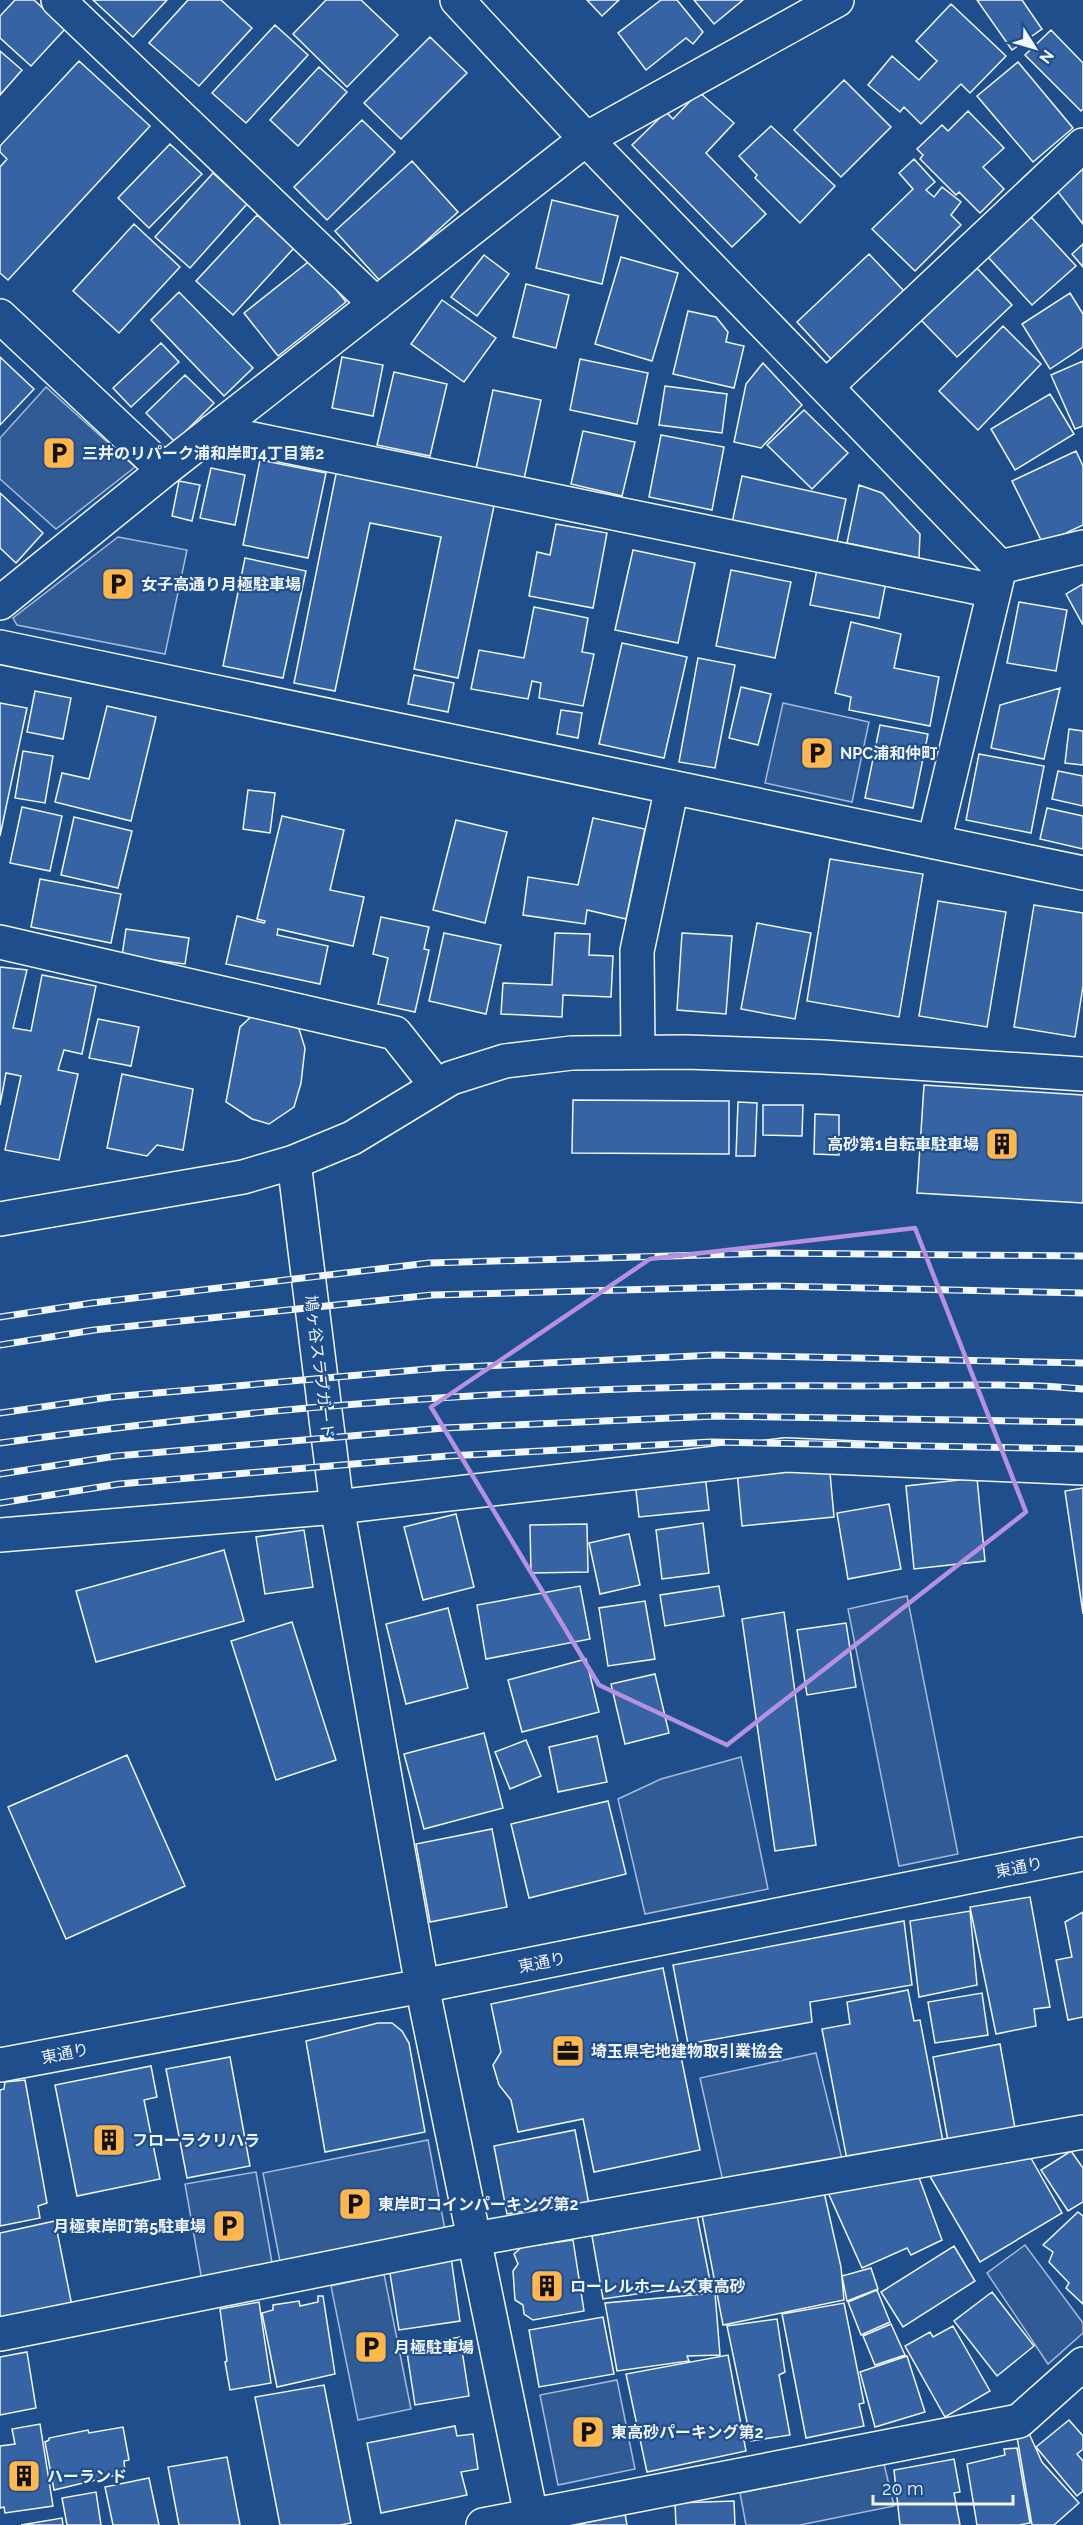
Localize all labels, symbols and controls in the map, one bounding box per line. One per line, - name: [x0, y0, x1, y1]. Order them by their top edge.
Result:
- north arrow: [1005, 18, 1065, 78]
- text: N: [1035, 46, 1058, 67]
- parking icon: 三井のリパーク浦和岸町4丁目第2: [41, 435, 77, 471]
- place label: 三井のリパーク浦和岸町4丁目第2: [82, 444, 324, 463]
- parking icon: 女子高通り月極駐車場: [100, 566, 136, 602]
- place label: 女子高通り月極駐車場: [141, 575, 301, 594]
- parking icon: NPC浦和仲町: [799, 735, 835, 771]
- place label: NPC浦和仲町: [840, 744, 937, 763]
- building icon: 高砂第1自転車駐車場: [984, 1126, 1020, 1162]
- place label: 高砂第1自転車駐車場: [827, 1135, 979, 1154]
- street label: 鳩ヶ谷スラブガード: [301, 1294, 338, 1440]
- street label: 東通り: [994, 1854, 1044, 1881]
- street label: 東通り: [517, 1949, 567, 1976]
- office icon: 埼玉県宅地建物取引業協会: [550, 2033, 586, 2069]
- street label: 東通り: [40, 2040, 90, 2067]
- place label: 埼玉県宅地建物取引業協会: [591, 2042, 783, 2061]
- building icon: フローラクリハラ: [91, 2122, 127, 2158]
- place label: フローラクリハラ: [132, 2131, 260, 2150]
- parking icon: 東岸町コインパーキング第2: [337, 2186, 373, 2222]
- place label: 東岸町コインパーキング第2: [378, 2195, 579, 2214]
- parking icon: 月極東岸町第5駐車場: [211, 2208, 247, 2244]
- place label: 月極東岸町第5駐車場: [53, 2217, 206, 2236]
- building icon: ローレルホームズ東高砂: [529, 2268, 565, 2304]
- place label: ローレルホームズ東高砂: [570, 2277, 746, 2296]
- parking icon: 月極駐車場: [353, 2329, 389, 2365]
- place label: 月極駐車場: [394, 2338, 474, 2357]
- parking icon: 東高砂パーキング第2: [570, 2414, 606, 2450]
- place label: 東高砂パーキング第2: [611, 2423, 764, 2442]
- building icon: ハーランド: [6, 2458, 42, 2494]
- place label: ハーランド: [47, 2467, 127, 2486]
- scale bar: [873, 2468, 1012, 2506]
- text: 20 m: [882, 2478, 924, 2499]

